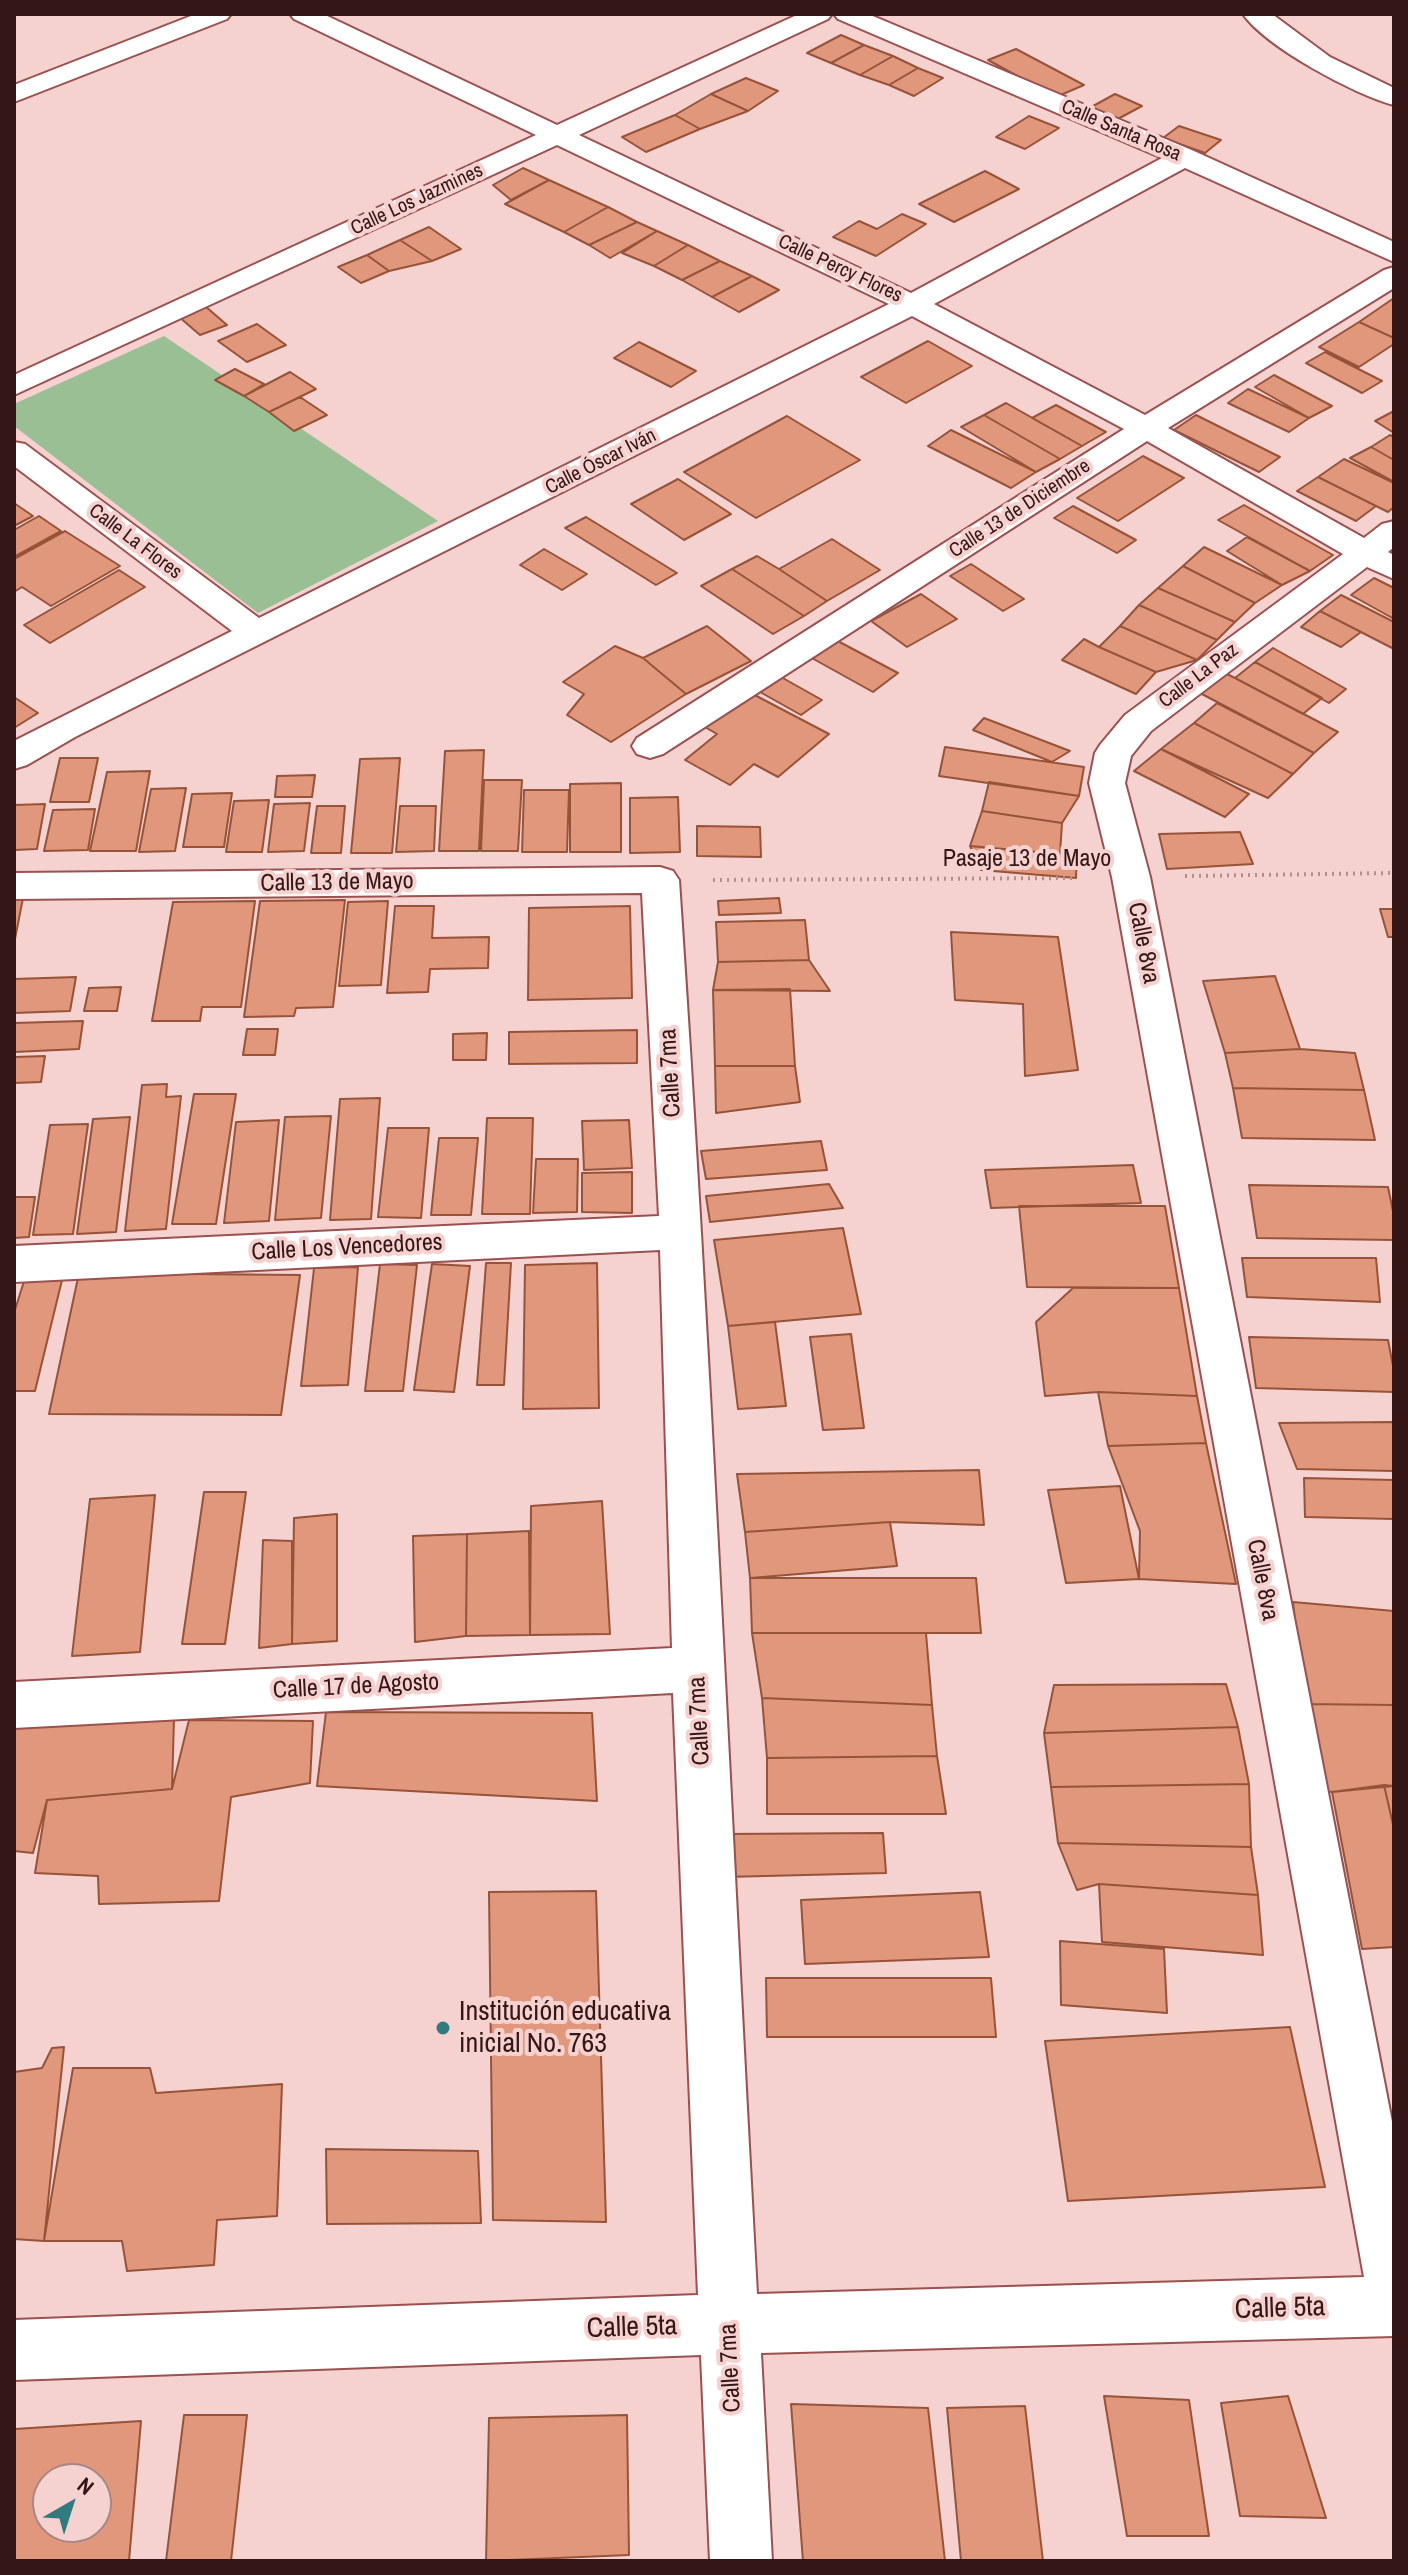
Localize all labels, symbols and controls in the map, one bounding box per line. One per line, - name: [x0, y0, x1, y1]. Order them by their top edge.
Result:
- street label: Calle Santa Rosa: [1058, 95, 1184, 167]
- street label: Calle Los Jazmines: [347, 159, 487, 241]
- street label: Calle Percy Flores: [774, 230, 906, 308]
- street label: Calle Óscar Iván: [542, 424, 660, 500]
- street label: Calle 13 de Diciembre: [945, 455, 1095, 563]
- street label: Calle La Flores: [84, 499, 186, 585]
- street label: Calle La Paz: [1155, 638, 1243, 714]
- street label: Pasaje 13 de Mayo: [943, 846, 1111, 874]
- street label: Calle 13 de Mayo: [260, 867, 414, 899]
- street label: Calle 8va: [1121, 900, 1165, 986]
- street label: Calle 7ma: [654, 1028, 688, 1118]
- street label: Calle Los Vencedores: [251, 1229, 443, 1267]
- street label: Calle 8va: [1240, 1537, 1284, 1623]
- street label: Calle 17 de Agosto: [272, 1668, 440, 1706]
- street label: Calle 7ma: [683, 1676, 717, 1766]
- place label: Institución educativa inicial No. 763: [459, 1995, 671, 2061]
- marker: Institución educativa inicial No. 763: [434, 2019, 452, 2037]
- street label: Calle 5ta: [1234, 2291, 1326, 2327]
- street label: Calle 5ta: [586, 2310, 678, 2346]
- street label: Calle 7ma: [714, 2323, 748, 2413]
- north arrow: [32, 2463, 112, 2543]
- text: N: [71, 2470, 100, 2502]

